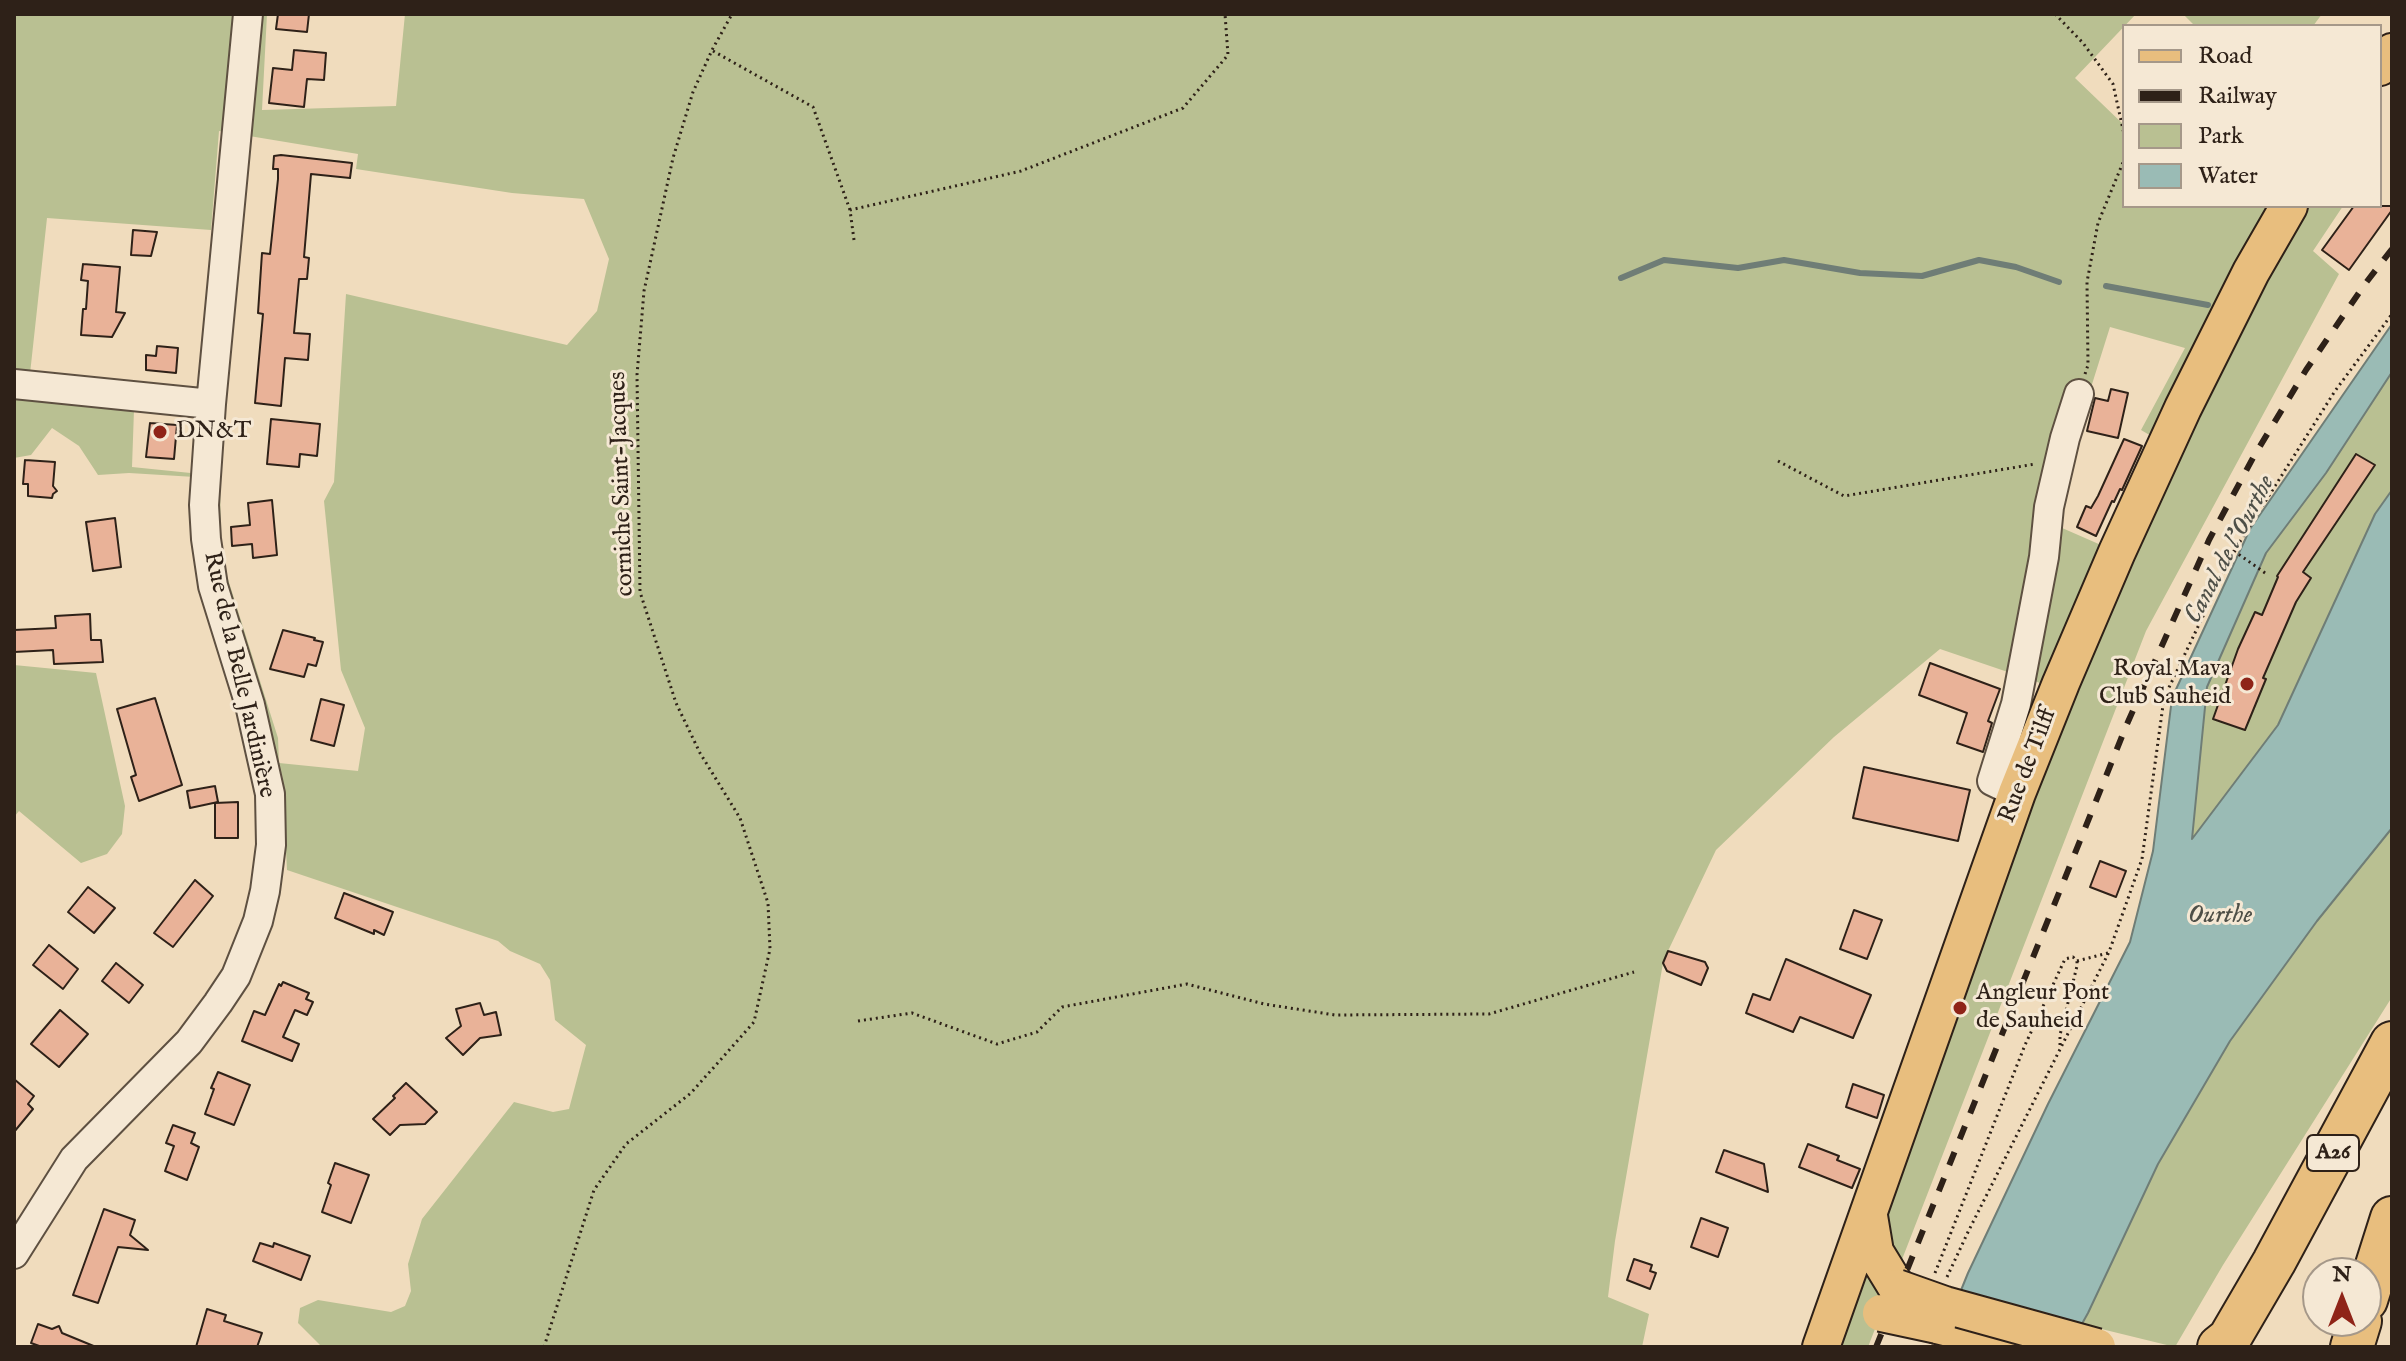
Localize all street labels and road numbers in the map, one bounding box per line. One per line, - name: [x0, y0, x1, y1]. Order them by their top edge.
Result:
- street label: corniche Saint-Jacques: [605, 371, 641, 597]
- street label: Rue de la Belle Jardinière: [196, 549, 280, 801]
- street label: Rue de Tilff: [1994, 705, 2064, 827]
- road number: A26: [2307, 1135, 2359, 1171]

